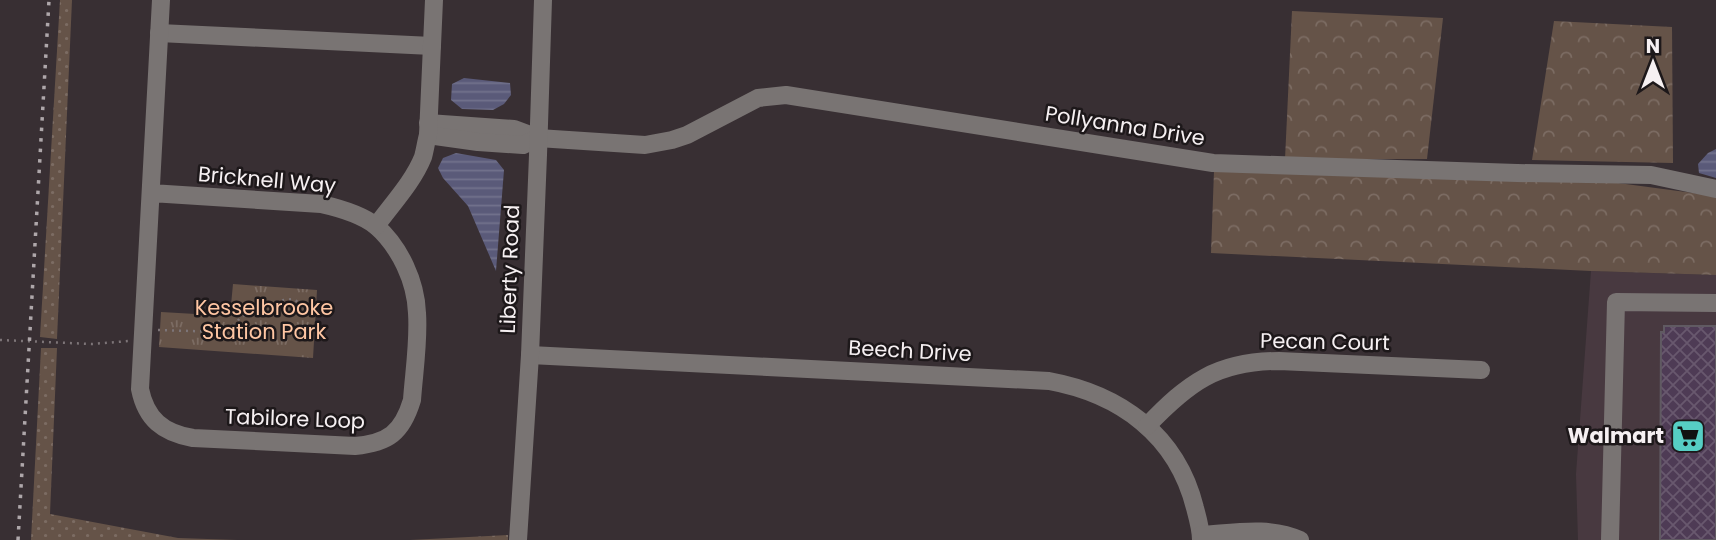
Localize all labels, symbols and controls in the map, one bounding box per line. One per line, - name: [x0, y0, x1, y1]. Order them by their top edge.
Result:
- north arrow: [1618, 28, 1688, 98]
- text: N: [1646, 33, 1660, 60]
- street label: Pollyanna Drive: [1043, 99, 1207, 152]
- street label: Bricknell Way: [197, 159, 337, 200]
- street label: Liberty Road: [493, 204, 526, 334]
- park label: Kesselbrooke Station Park: [195, 293, 333, 346]
- street label: Pecan Court: [1260, 326, 1390, 357]
- street label: Beech Drive: [848, 333, 972, 368]
- street label: Tabilore Loop: [224, 402, 366, 435]
- supermarket icon: Walmart: [1669, 417, 1707, 455]
- place label: Walmart: [1567, 421, 1664, 450]

